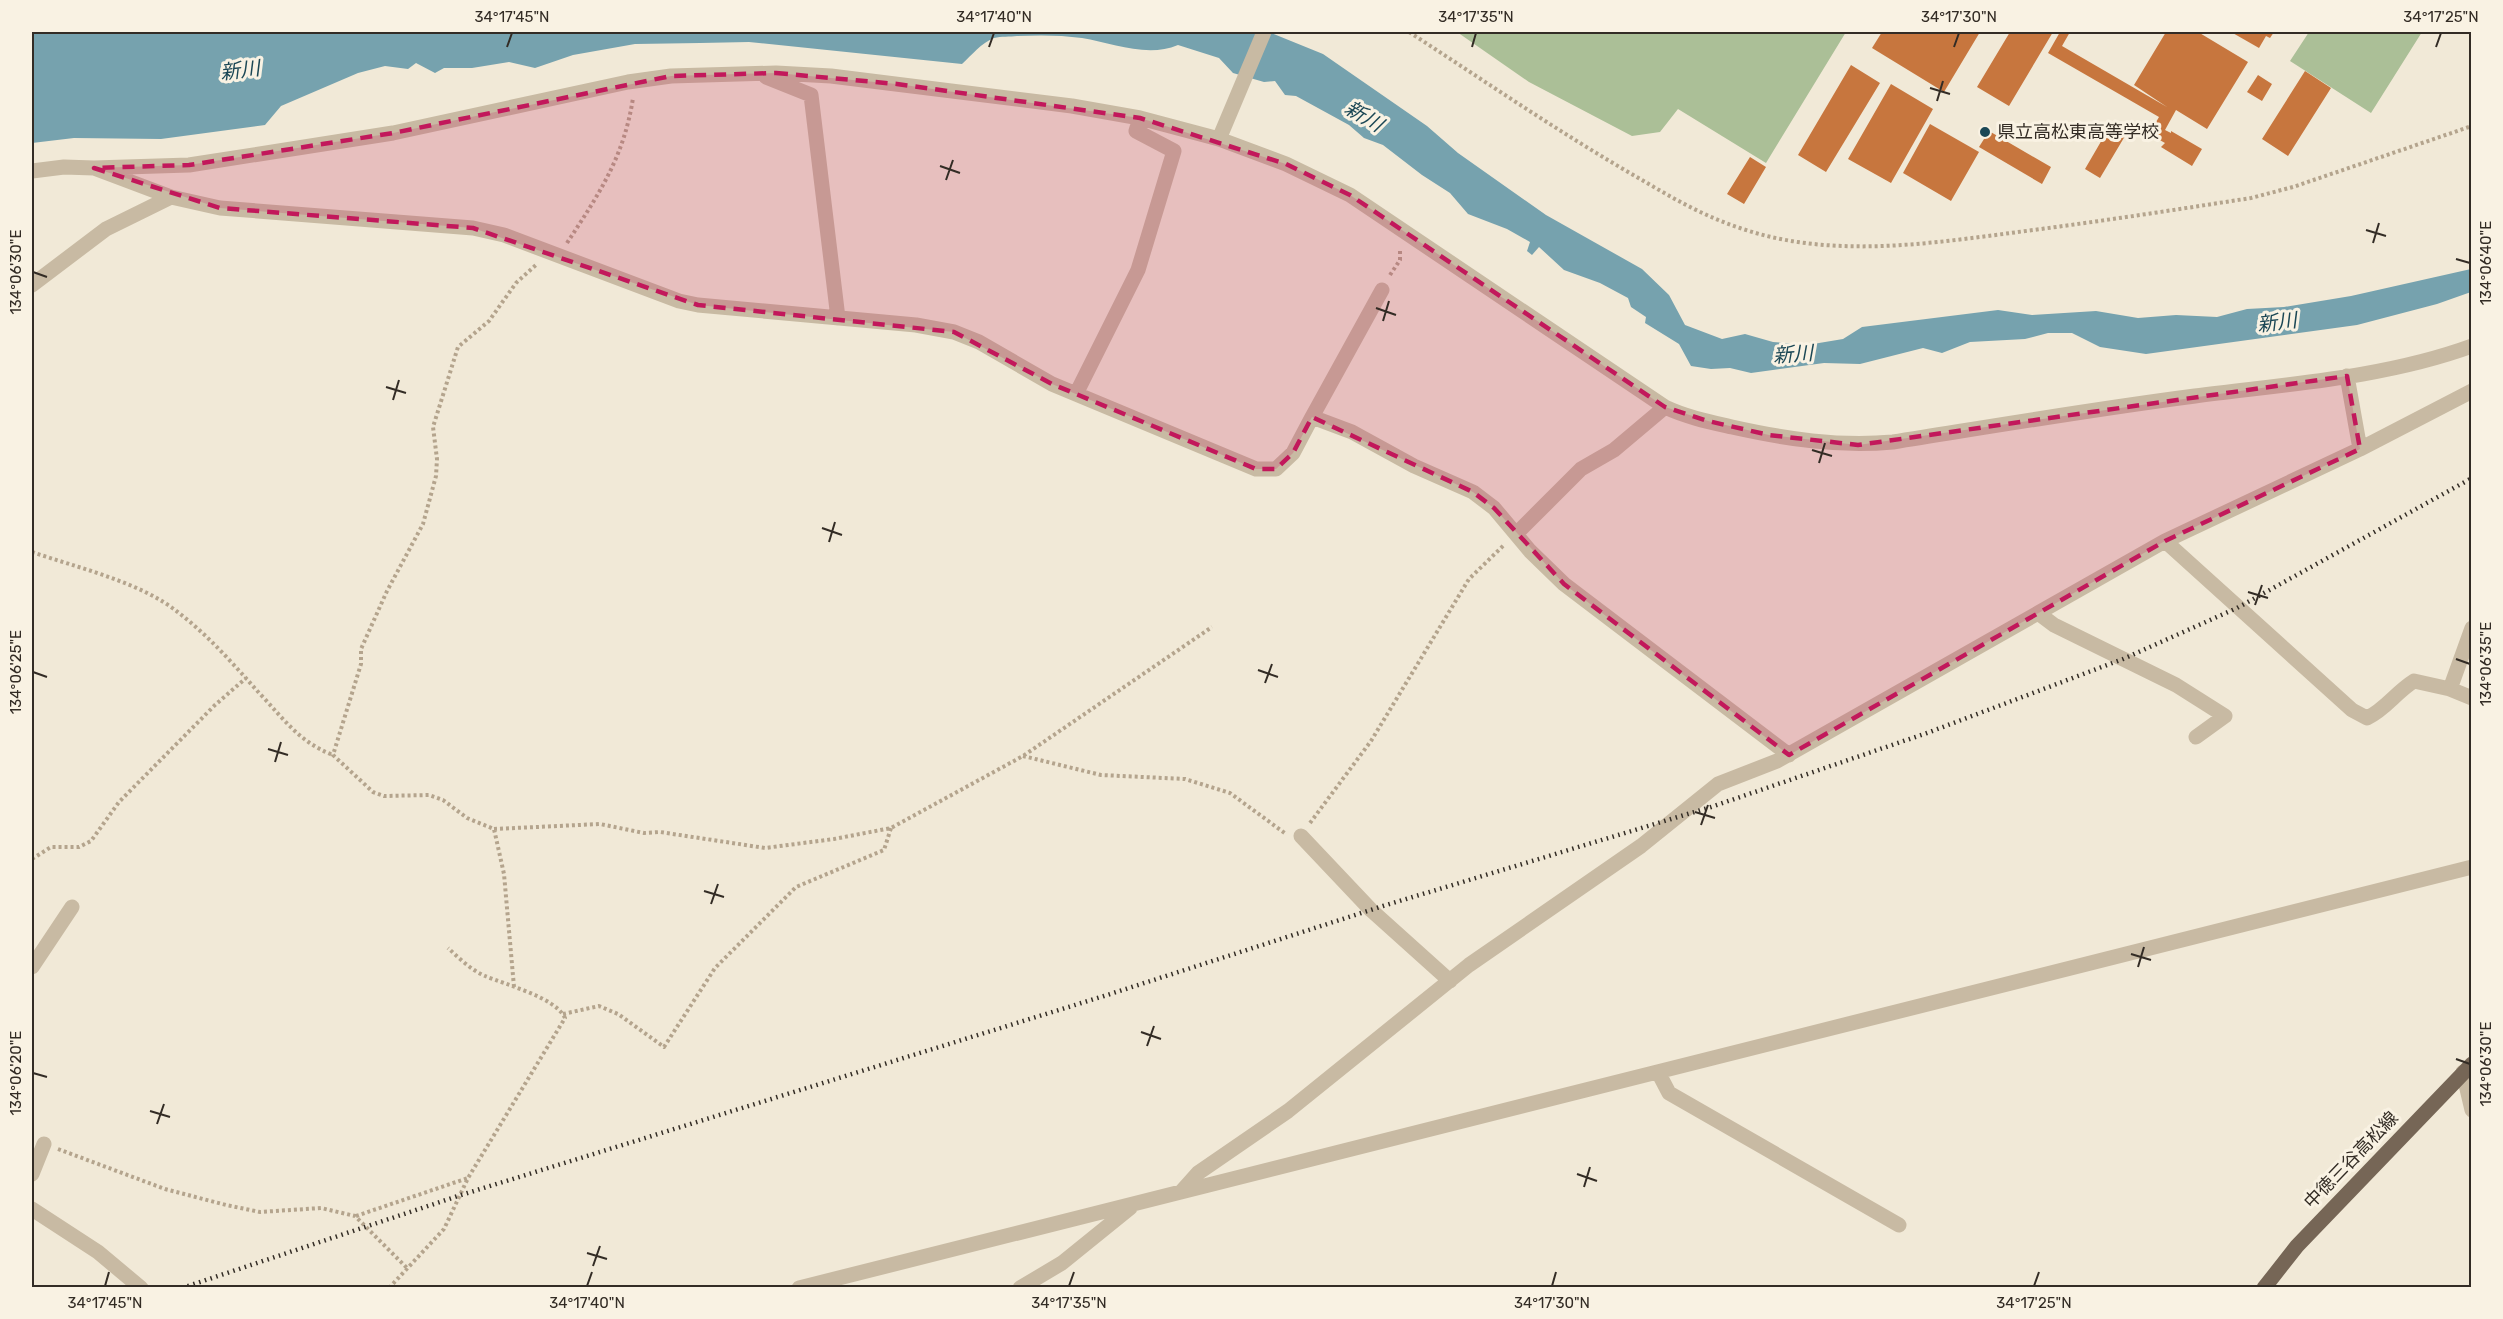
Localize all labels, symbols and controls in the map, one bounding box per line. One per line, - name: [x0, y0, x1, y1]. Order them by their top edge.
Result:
- text: 34°17'45"N: [474, 8, 550, 26]
- text: 34°17'40"N: [956, 8, 1032, 26]
- text: 34°17'35"N: [1438, 8, 1514, 26]
- text: 34°17'30"N: [1921, 8, 1997, 26]
- text: 34°17'25"N: [2403, 8, 2479, 26]
- water label: 新川: [219, 55, 263, 84]
- water label: 新川: [1341, 95, 1389, 138]
- place label: 県立高松東高等学校: [1997, 121, 2159, 143]
- marker: 県立高松東高等学校: [1978, 125, 1992, 139]
- text: 134°06'40"E: [2477, 221, 2495, 305]
- text: 134°06'30"E: [7, 229, 25, 315]
- water label: 新川: [2256, 307, 2300, 336]
- water label: 新川: [1772, 340, 1816, 367]
- text: 134°06'35"E: [2477, 622, 2495, 706]
- text: 134°06'25"E: [7, 630, 25, 714]
- text: 134°06'30"E: [2477, 1021, 2495, 1107]
- text: 134°06'20"E: [7, 1031, 25, 1115]
- street label: 中徳三谷高松線: [2299, 1107, 2403, 1213]
- text: 34°17'45"N: [67, 1294, 143, 1312]
- text: 34°17'40"N: [549, 1294, 625, 1312]
- text: 34°17'35"N: [1031, 1294, 1107, 1312]
- text: 34°17'30"N: [1514, 1294, 1590, 1312]
- text: 34°17'25"N: [1996, 1294, 2072, 1312]

